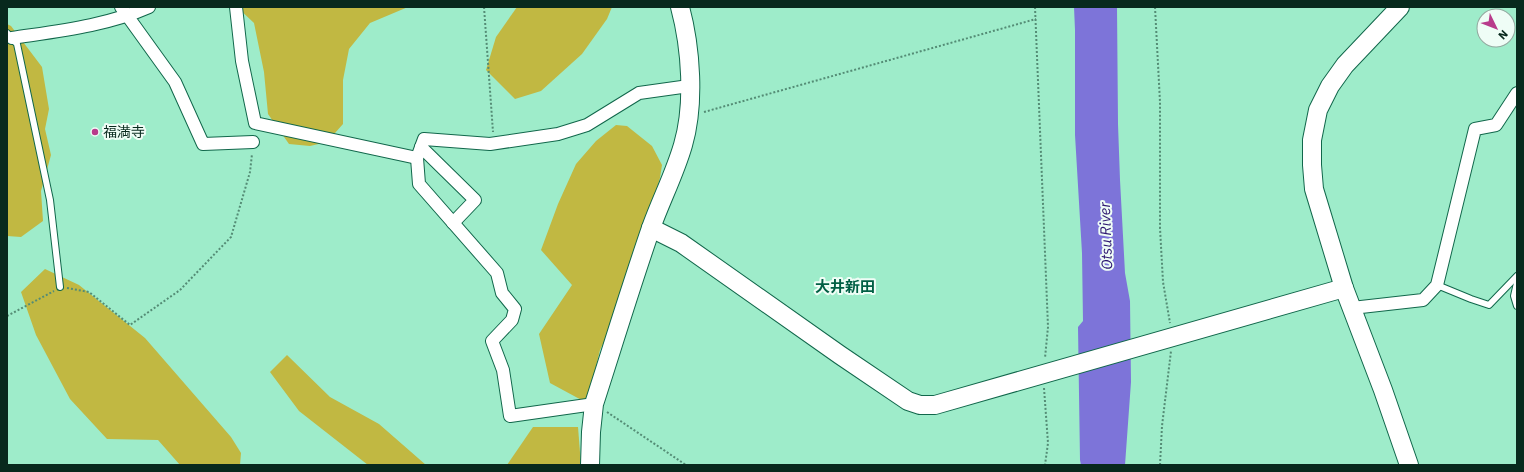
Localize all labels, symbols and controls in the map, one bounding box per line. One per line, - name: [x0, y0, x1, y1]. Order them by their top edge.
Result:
- north arrow: [1476, 8, 1516, 48]
- text: N: [1495, 27, 1511, 43]
- place label: 福満寺: [103, 123, 145, 141]
- marker: 福満寺: [90, 127, 100, 137]
- water label: Otsu River: [1095, 201, 1116, 270]
- district label: 大井新田: [815, 277, 875, 296]

